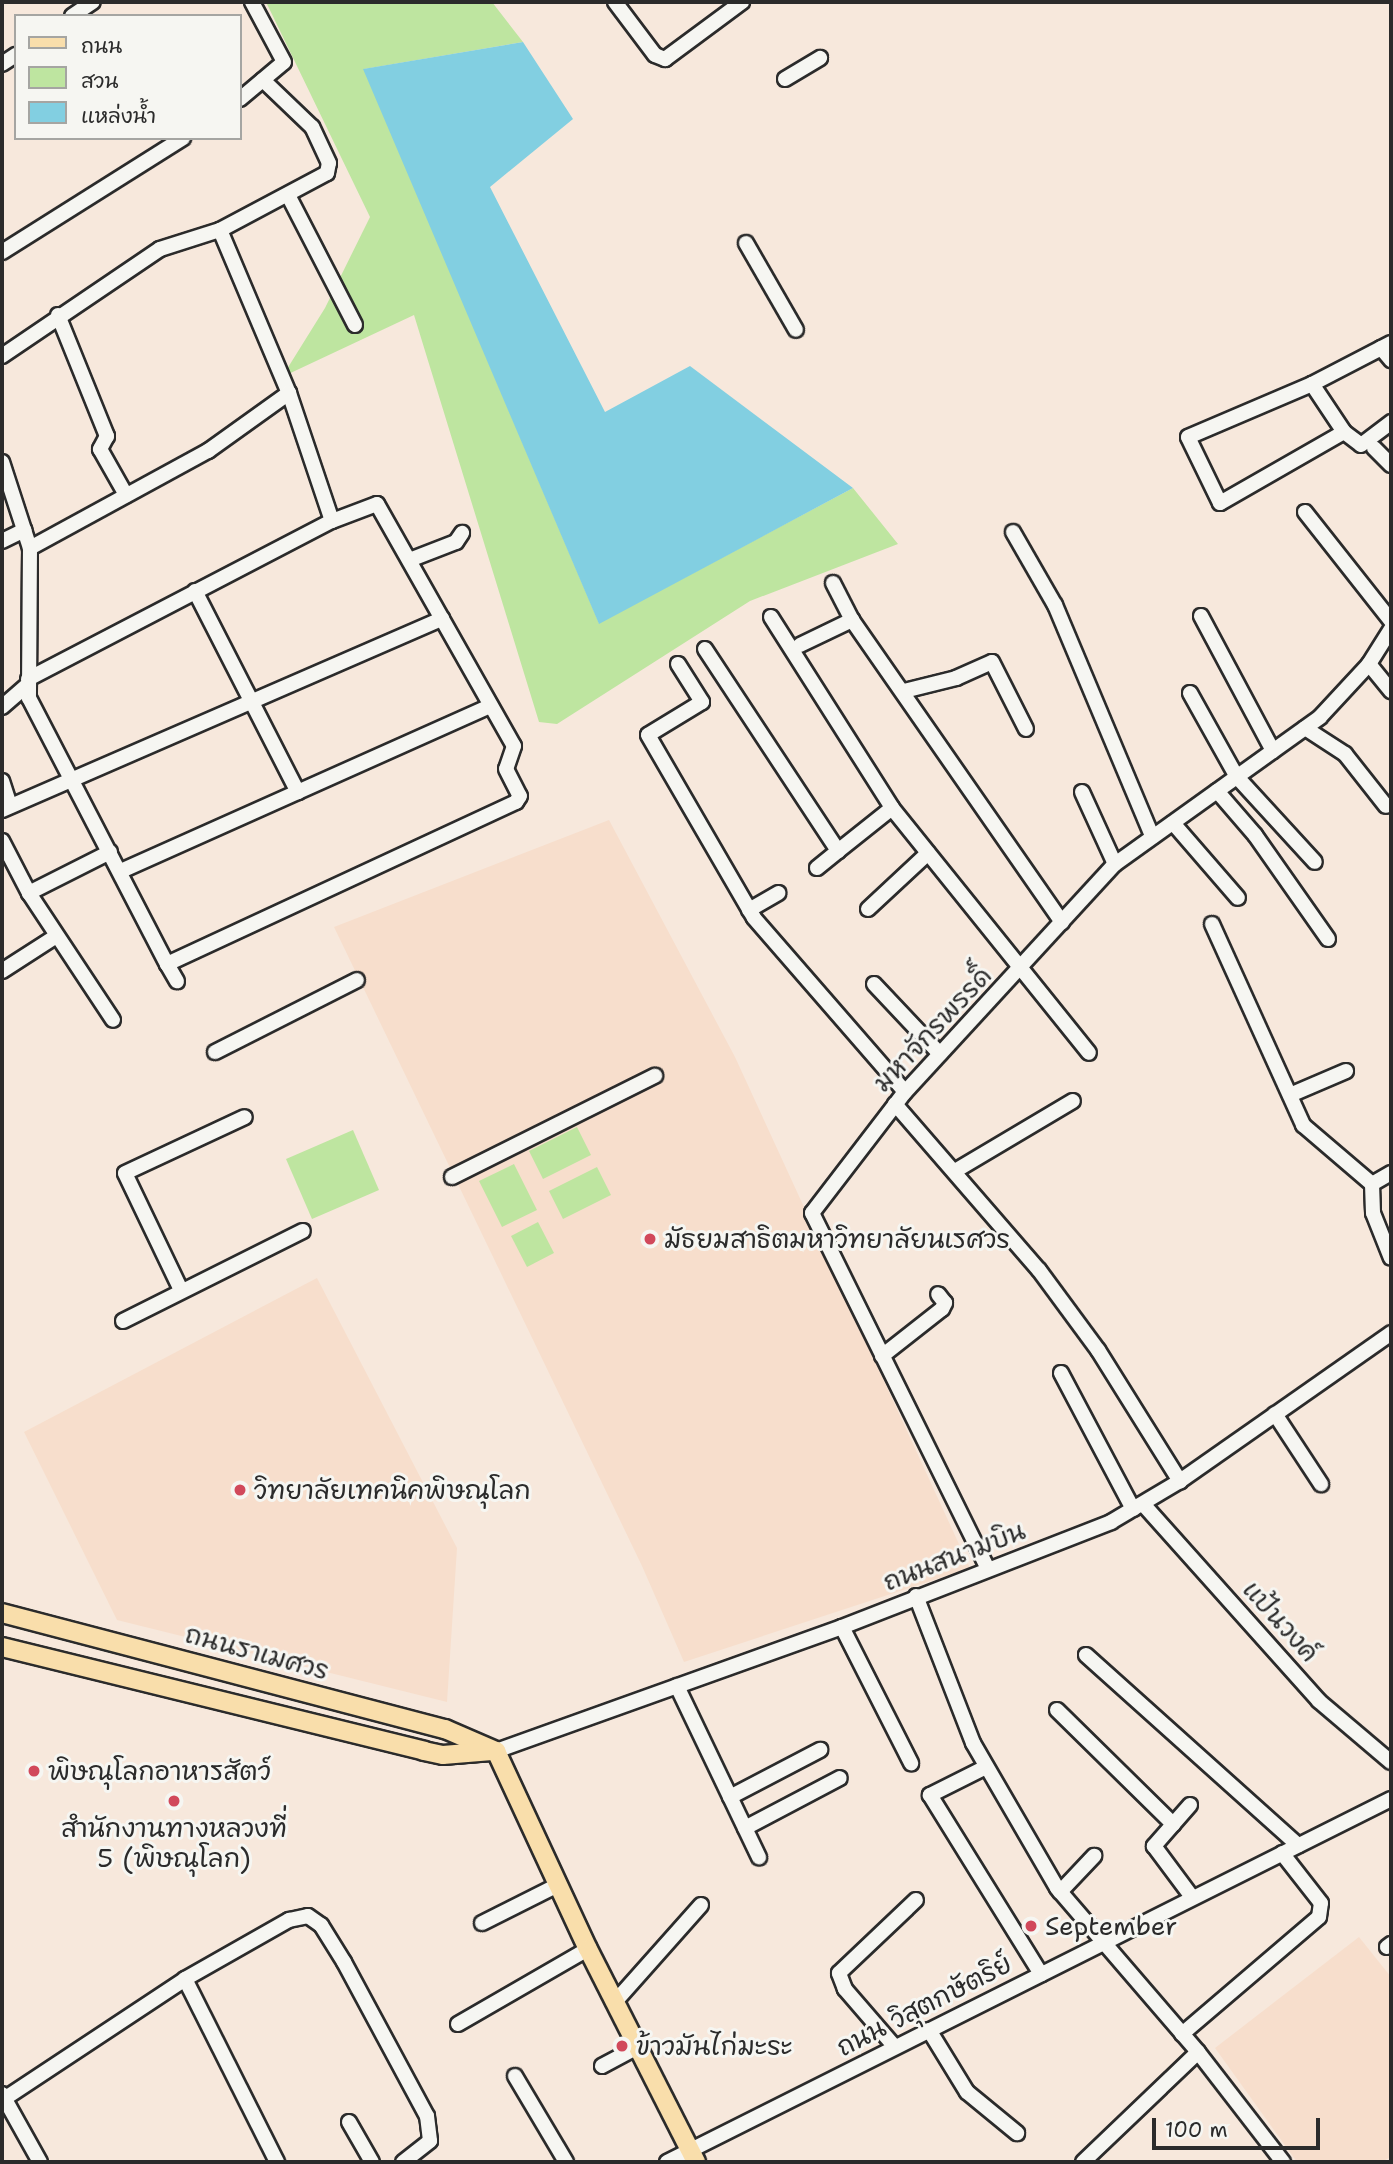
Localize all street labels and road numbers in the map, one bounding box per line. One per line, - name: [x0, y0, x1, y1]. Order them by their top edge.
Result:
- street label: มหาจักรพรรดิ์: [866, 960, 998, 1098]
- street label: ถนนสนามบิน: [879, 1515, 1029, 1597]
- street label: แป้นวงค์: [1236, 1574, 1326, 1668]
- street label: ถนนราเมศวร: [182, 1618, 332, 1686]
- street label: ถนน วิสุตกษัตริย์: [831, 1947, 1017, 2063]

